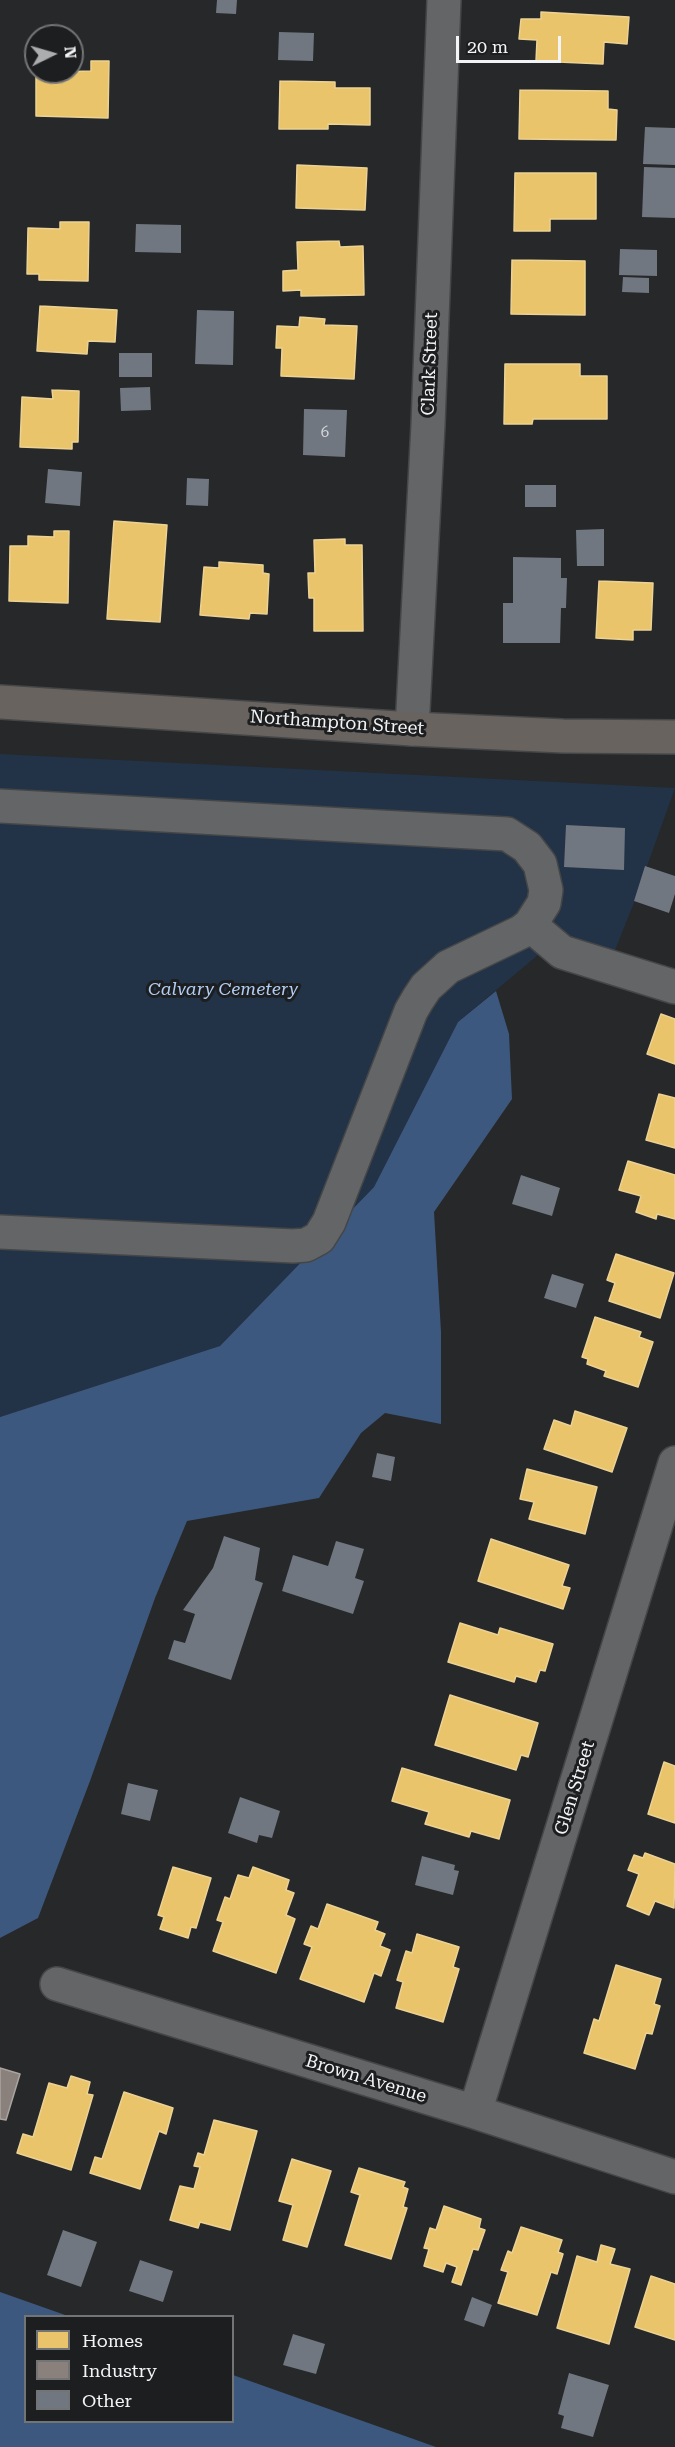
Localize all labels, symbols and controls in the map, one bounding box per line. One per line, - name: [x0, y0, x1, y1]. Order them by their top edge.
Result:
- north arrow: [24, 24, 84, 84]
- scale bar: [459, 24, 564, 62]
- text: 20 m: [467, 36, 508, 57]
- text: N: [60, 46, 80, 60]
- street label: Clark Street: [417, 312, 443, 416]
- house number: 6: [321, 424, 329, 442]
- street label: Northampton Street: [249, 706, 425, 740]
- park label: Calvary Cemetery: [148, 979, 298, 1001]
- street label: Glen Street: [550, 1738, 600, 1838]
- street label: Brown Avenue: [303, 2050, 429, 2108]
- legend: [24, 2315, 234, 2423]
- text: Homes: [82, 2330, 143, 2351]
- text: Industry: [82, 2360, 157, 2381]
- text: Other: [82, 2390, 132, 2411]

